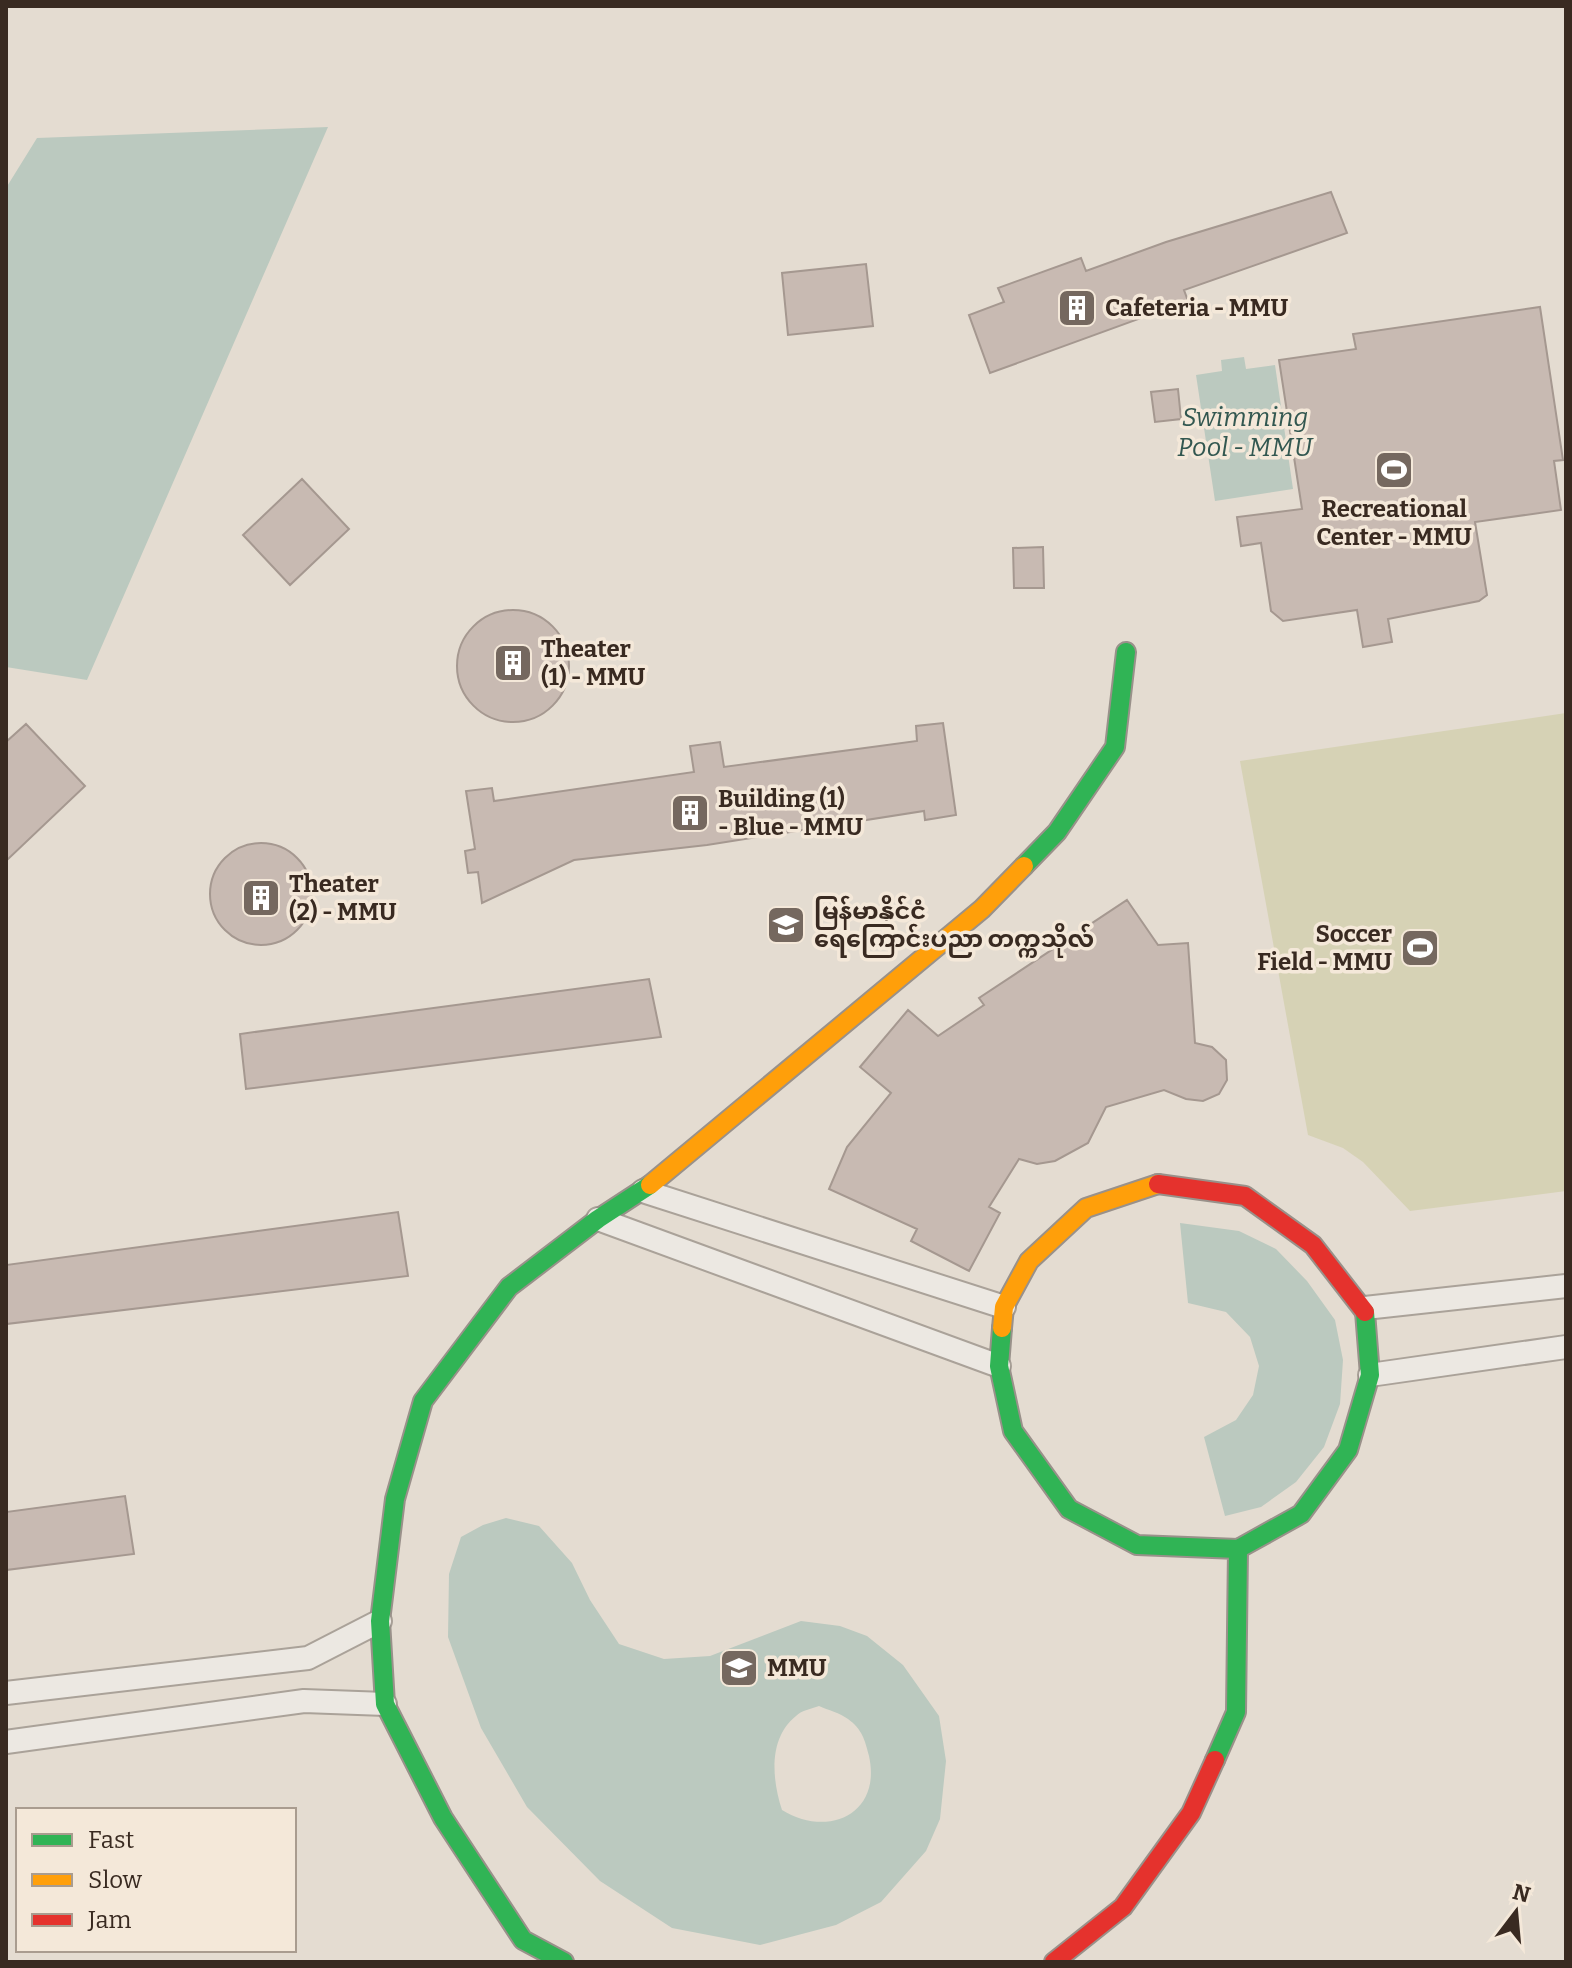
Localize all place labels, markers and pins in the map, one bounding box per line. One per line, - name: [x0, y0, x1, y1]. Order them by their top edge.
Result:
- building icon: Cafeteria - MMU: [1056, 287, 1098, 329]
- place label: Cafeteria - MMU: [1105, 294, 1289, 322]
- sports icon: Recreational Center - MMU: [1373, 449, 1415, 491]
- place label: Recreational Center - MMU: [1316, 495, 1472, 551]
- place label: Theater (1) - MMU: [541, 635, 646, 691]
- building icon: Theater (1) - MMU: [492, 642, 534, 684]
- place label: Building (1) - Blue - MMU: [718, 785, 863, 841]
- building icon: Building (1) - Blue - MMU: [669, 792, 711, 834]
- place label: Theater (2) - MMU: [289, 870, 397, 926]
- building icon: Theater (2) - MMU: [240, 877, 282, 919]
- place label: မြန်မာနိုင်ငံ ရေကြောင်းပညာ တက္ကသိုလ်: [814, 895, 1094, 958]
- school or university icon: မြန်မာနိုင်ငံ ရေကြောင်းပညာ တက္ကသိုလ်: [765, 904, 807, 946]
- place label: Soccer Field - MMU: [1257, 920, 1392, 976]
- sports icon: Soccer Field - MMU: [1399, 927, 1441, 969]
- school or university icon: MMU: [718, 1647, 760, 1689]
- place label: MMU: [767, 1654, 827, 1682]

